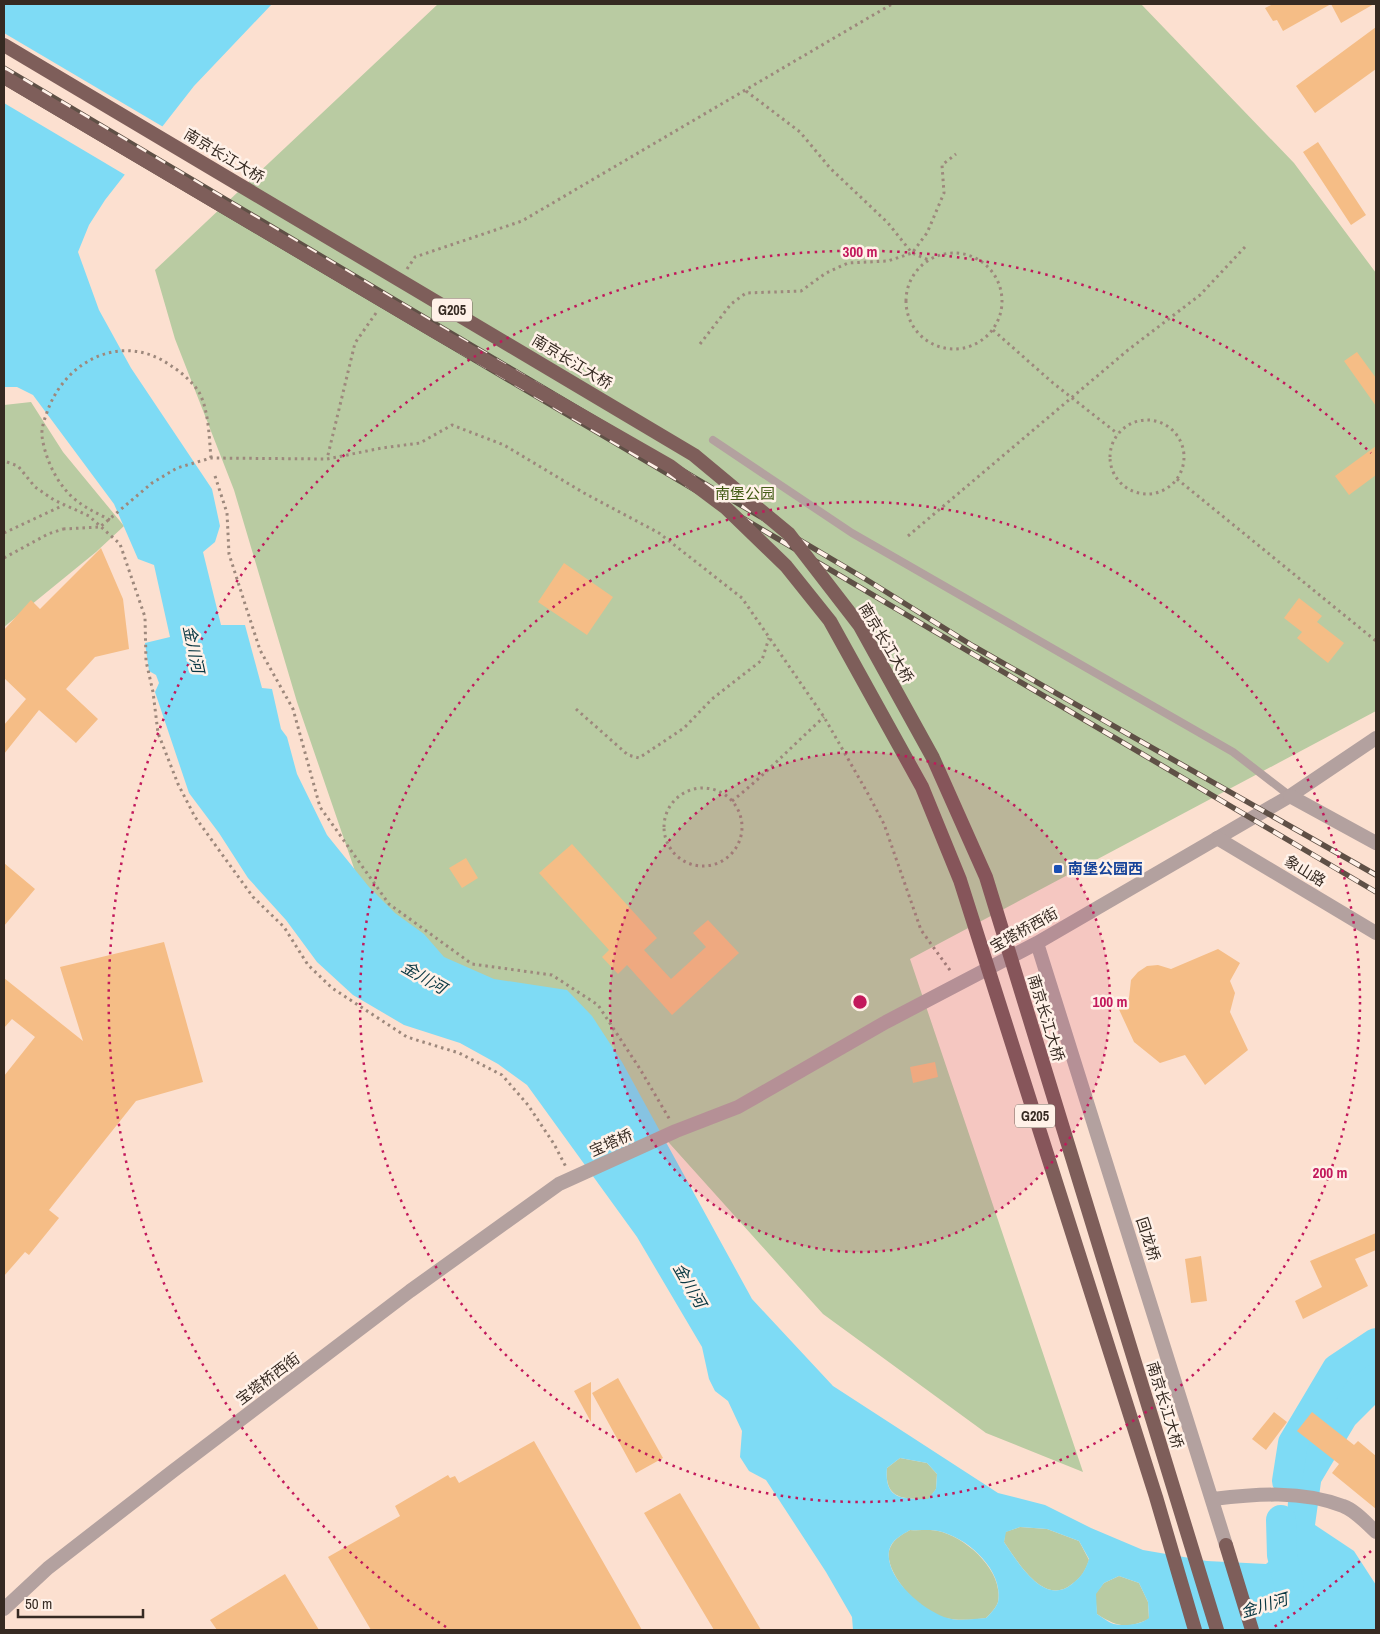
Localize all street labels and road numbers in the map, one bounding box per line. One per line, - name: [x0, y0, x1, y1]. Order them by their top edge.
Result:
- street label: 南京长江大桥: [180, 123, 268, 188]
- road number: G205: [432, 298, 472, 322]
- street label: 南京长江大桥: [528, 329, 616, 394]
- street label: 南京长江大桥: [854, 599, 919, 687]
- street label: 象山路: [1281, 850, 1330, 891]
- street label: 宝塔桥西街: [986, 902, 1062, 957]
- street label: 南京长江大桥: [1023, 972, 1070, 1064]
- road number: G205: [1015, 1104, 1055, 1128]
- street label: 宝塔桥: [586, 1124, 636, 1161]
- street label: 回龙桥: [1132, 1214, 1165, 1263]
- street label: 宝塔桥西街: [231, 1348, 304, 1410]
- street label: 南京长江大桥: [1142, 1359, 1189, 1451]

